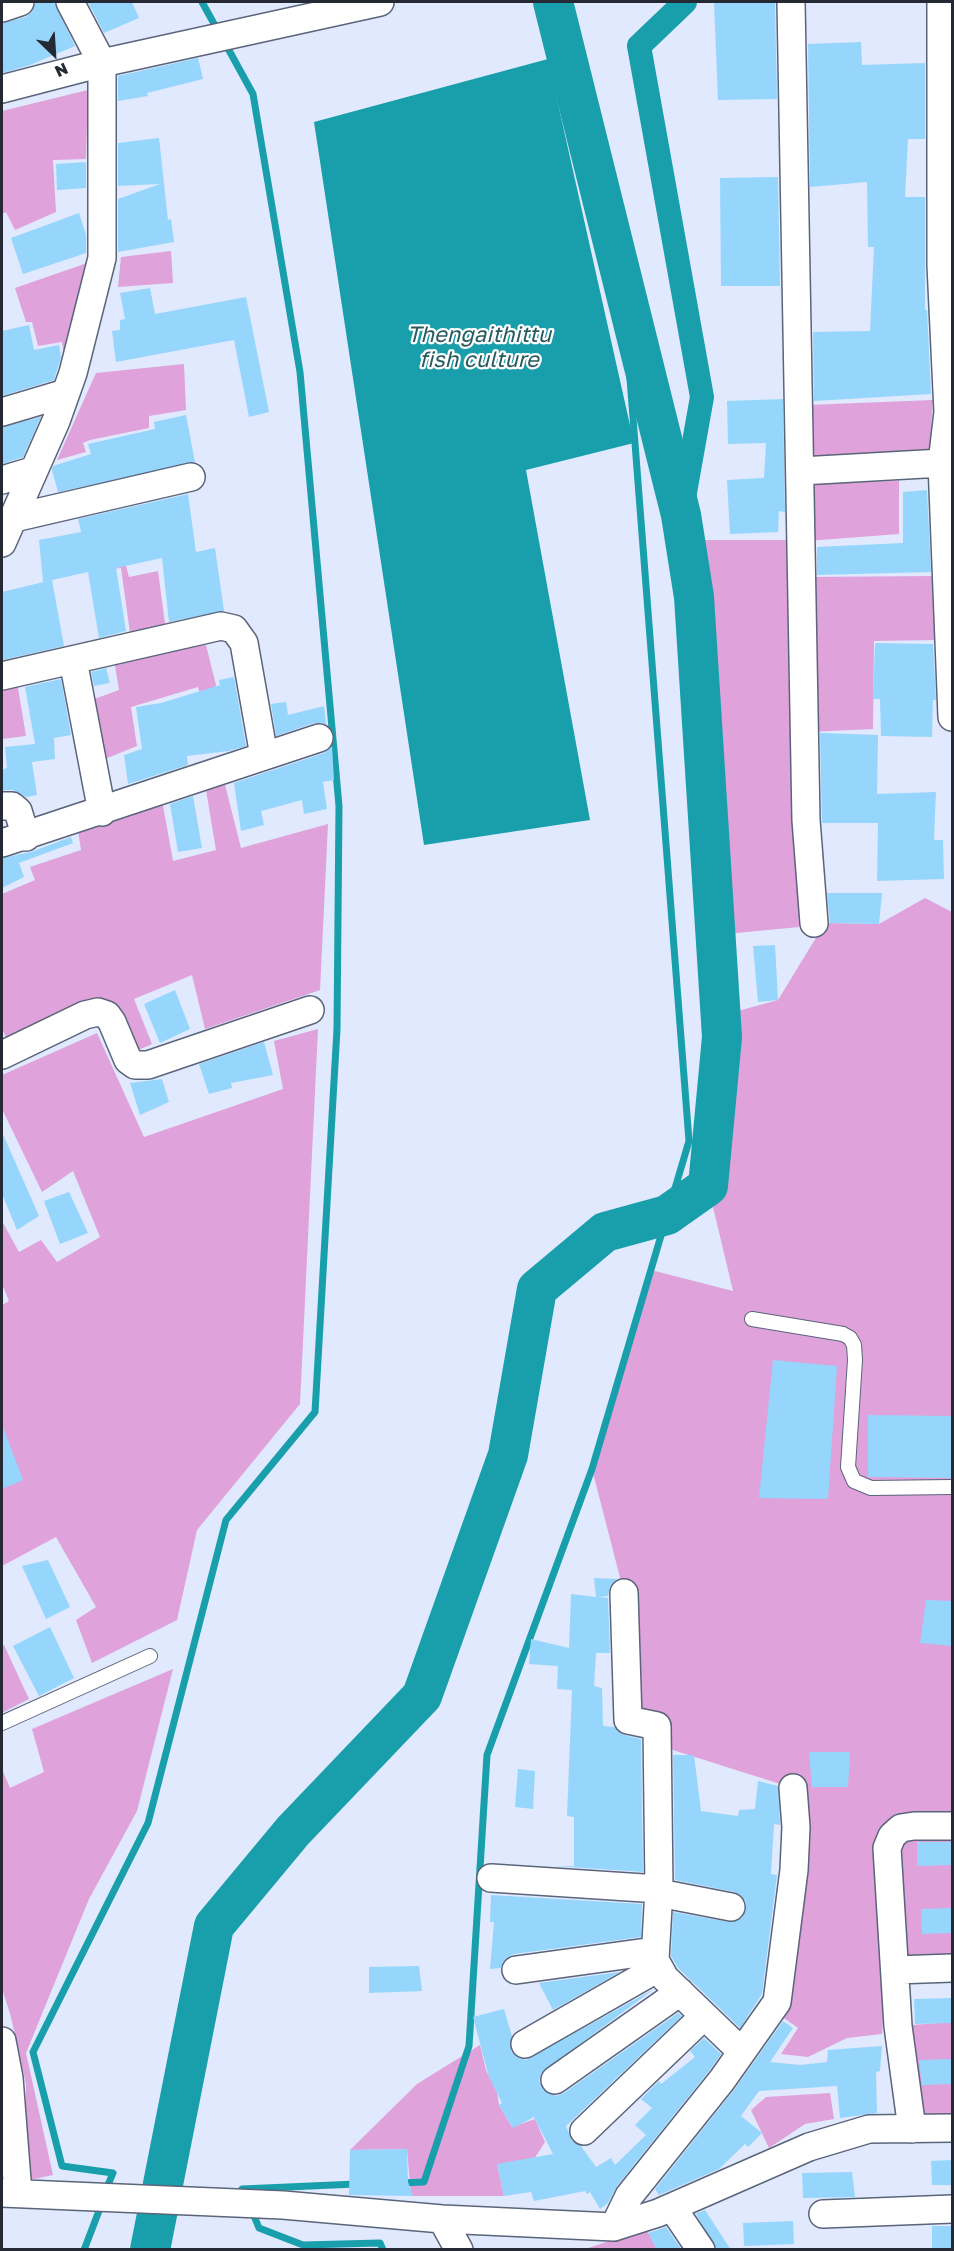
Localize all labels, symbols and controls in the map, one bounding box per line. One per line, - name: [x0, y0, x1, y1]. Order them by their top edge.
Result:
- north arrow: [24, 24, 84, 84]
- text: N: [52, 59, 71, 82]
- water label: Thengaithittu fish culture: [407, 322, 551, 374]

